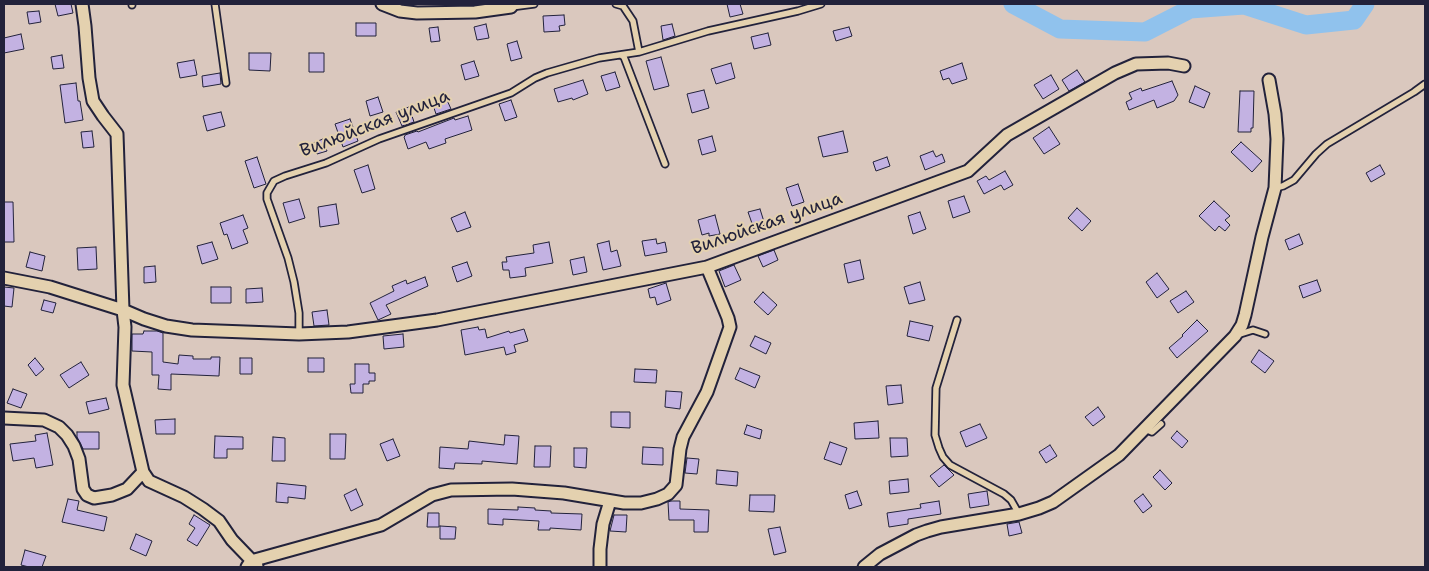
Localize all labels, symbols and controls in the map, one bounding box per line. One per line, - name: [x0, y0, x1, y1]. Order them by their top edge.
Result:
- street label: Вилюйская улица: [297, 86, 453, 162]
- street label: Вилюйская улица: [689, 188, 845, 260]

